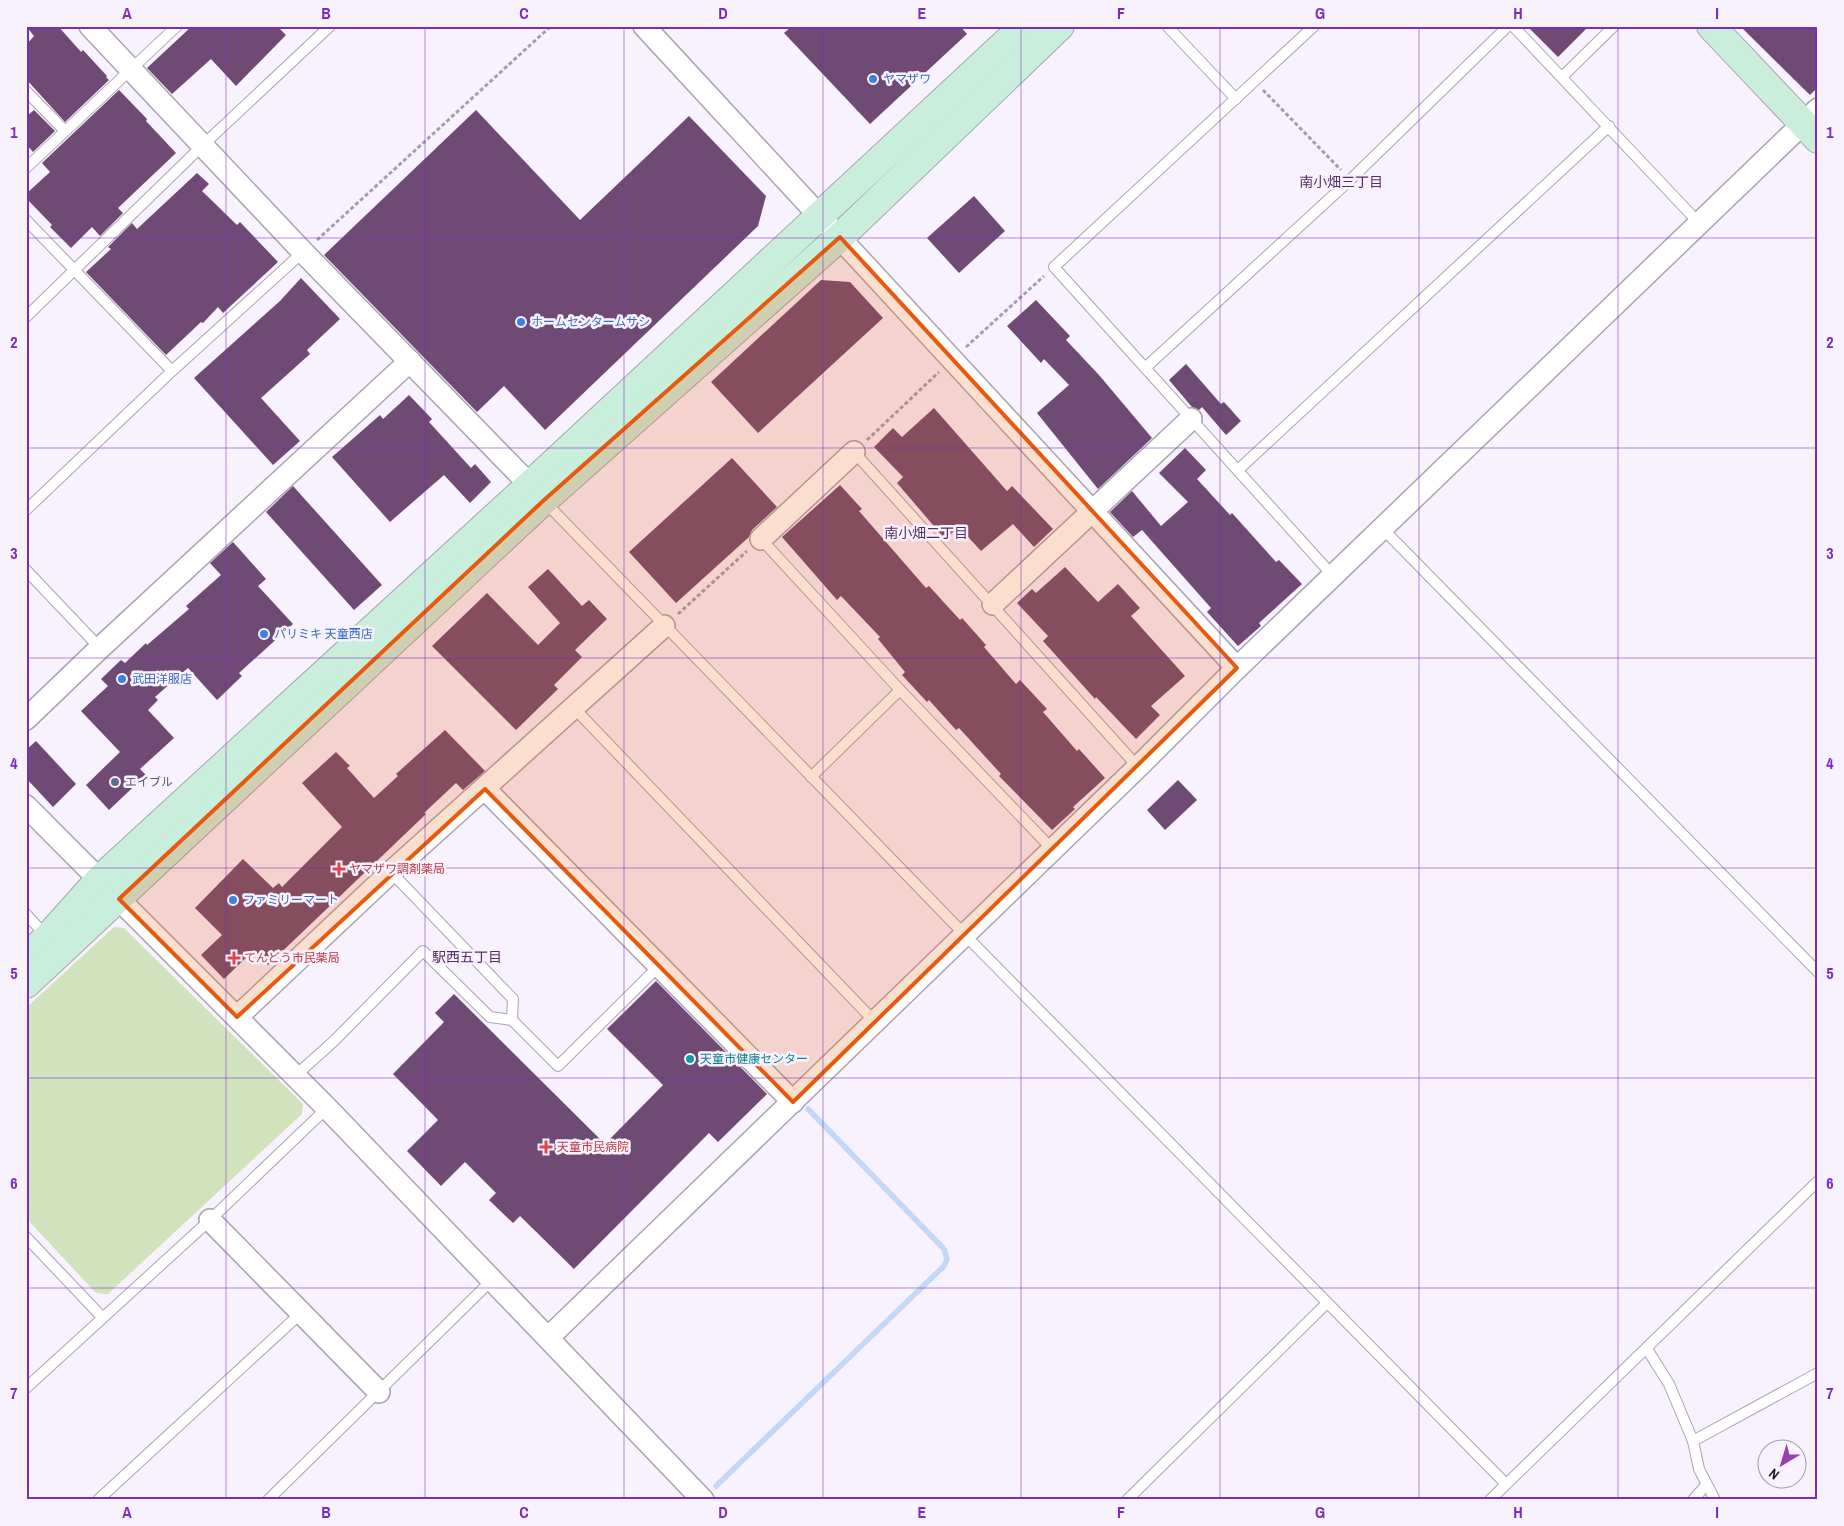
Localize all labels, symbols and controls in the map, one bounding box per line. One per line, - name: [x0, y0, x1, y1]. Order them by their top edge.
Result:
- text: A: [122, 2, 132, 24]
- text: B: [321, 2, 331, 24]
- text: C: [519, 2, 529, 24]
- text: D: [718, 2, 728, 24]
- text: E: [918, 2, 927, 24]
- text: F: [1117, 2, 1125, 24]
- text: G: [1315, 2, 1325, 24]
- text: H: [1513, 2, 1523, 24]
- text: I: [1715, 2, 1719, 24]
- place label: ヤマザワ: [883, 71, 931, 87]
- marker: ヤマザワ: [867, 73, 879, 85]
- text: 1: [10, 121, 18, 143]
- text: 1: [1826, 121, 1834, 143]
- district label: 南小畑三丁目: [1299, 173, 1383, 191]
- place label: ホームセンタームサシ: [531, 314, 650, 330]
- marker: ホームセンタームサシ: [515, 316, 527, 328]
- text: 2: [10, 331, 18, 353]
- text: 2: [1826, 331, 1834, 353]
- district label: 南小畑二丁目: [884, 524, 968, 542]
- text: 3: [10, 542, 18, 564]
- text: 3: [1826, 542, 1834, 564]
- place label: パリミキ 天童西店: [274, 626, 373, 642]
- marker: パリミキ 天童西店: [258, 628, 270, 640]
- place label: 武田洋服店: [132, 671, 192, 687]
- marker: 武田洋服店: [116, 673, 128, 685]
- text: 4: [10, 752, 18, 774]
- text: 4: [1826, 752, 1834, 774]
- place label: エイブル: [125, 774, 173, 790]
- marker: エイブル: [109, 776, 121, 788]
- place label: ヤマザワ調剤薬局: [349, 861, 445, 877]
- marker: ヤマザワ調剤薬局: [333, 863, 345, 875]
- place label: ファミリーマート: [243, 892, 339, 908]
- marker: ファミリーマート: [227, 894, 239, 906]
- district label: 駅西五丁目: [432, 948, 502, 966]
- place label: てんどう市民薬局: [244, 950, 340, 966]
- marker: てんどう市民薬局: [228, 952, 240, 964]
- text: 5: [10, 962, 18, 984]
- text: 5: [1826, 962, 1834, 984]
- place label: 天童市健康センター: [700, 1051, 808, 1067]
- marker: 天童市健康センター: [684, 1053, 696, 1065]
- place label: 天童市民病院: [557, 1139, 629, 1155]
- marker: 天童市民病院: [539, 1140, 553, 1154]
- text: 6: [10, 1172, 18, 1194]
- text: 6: [1826, 1172, 1834, 1194]
- text: 7: [10, 1382, 18, 1404]
- text: 7: [1826, 1382, 1834, 1404]
- north arrow: [1756, 1438, 1806, 1488]
- text: N: [1765, 1465, 1783, 1484]
- text: A: [122, 1501, 132, 1523]
- text: B: [321, 1501, 331, 1523]
- text: C: [519, 1501, 529, 1523]
- text: D: [718, 1501, 728, 1523]
- text: E: [918, 1501, 927, 1523]
- text: F: [1117, 1501, 1125, 1523]
- text: G: [1315, 1501, 1325, 1523]
- text: H: [1513, 1501, 1523, 1523]
- text: I: [1715, 1501, 1719, 1523]

